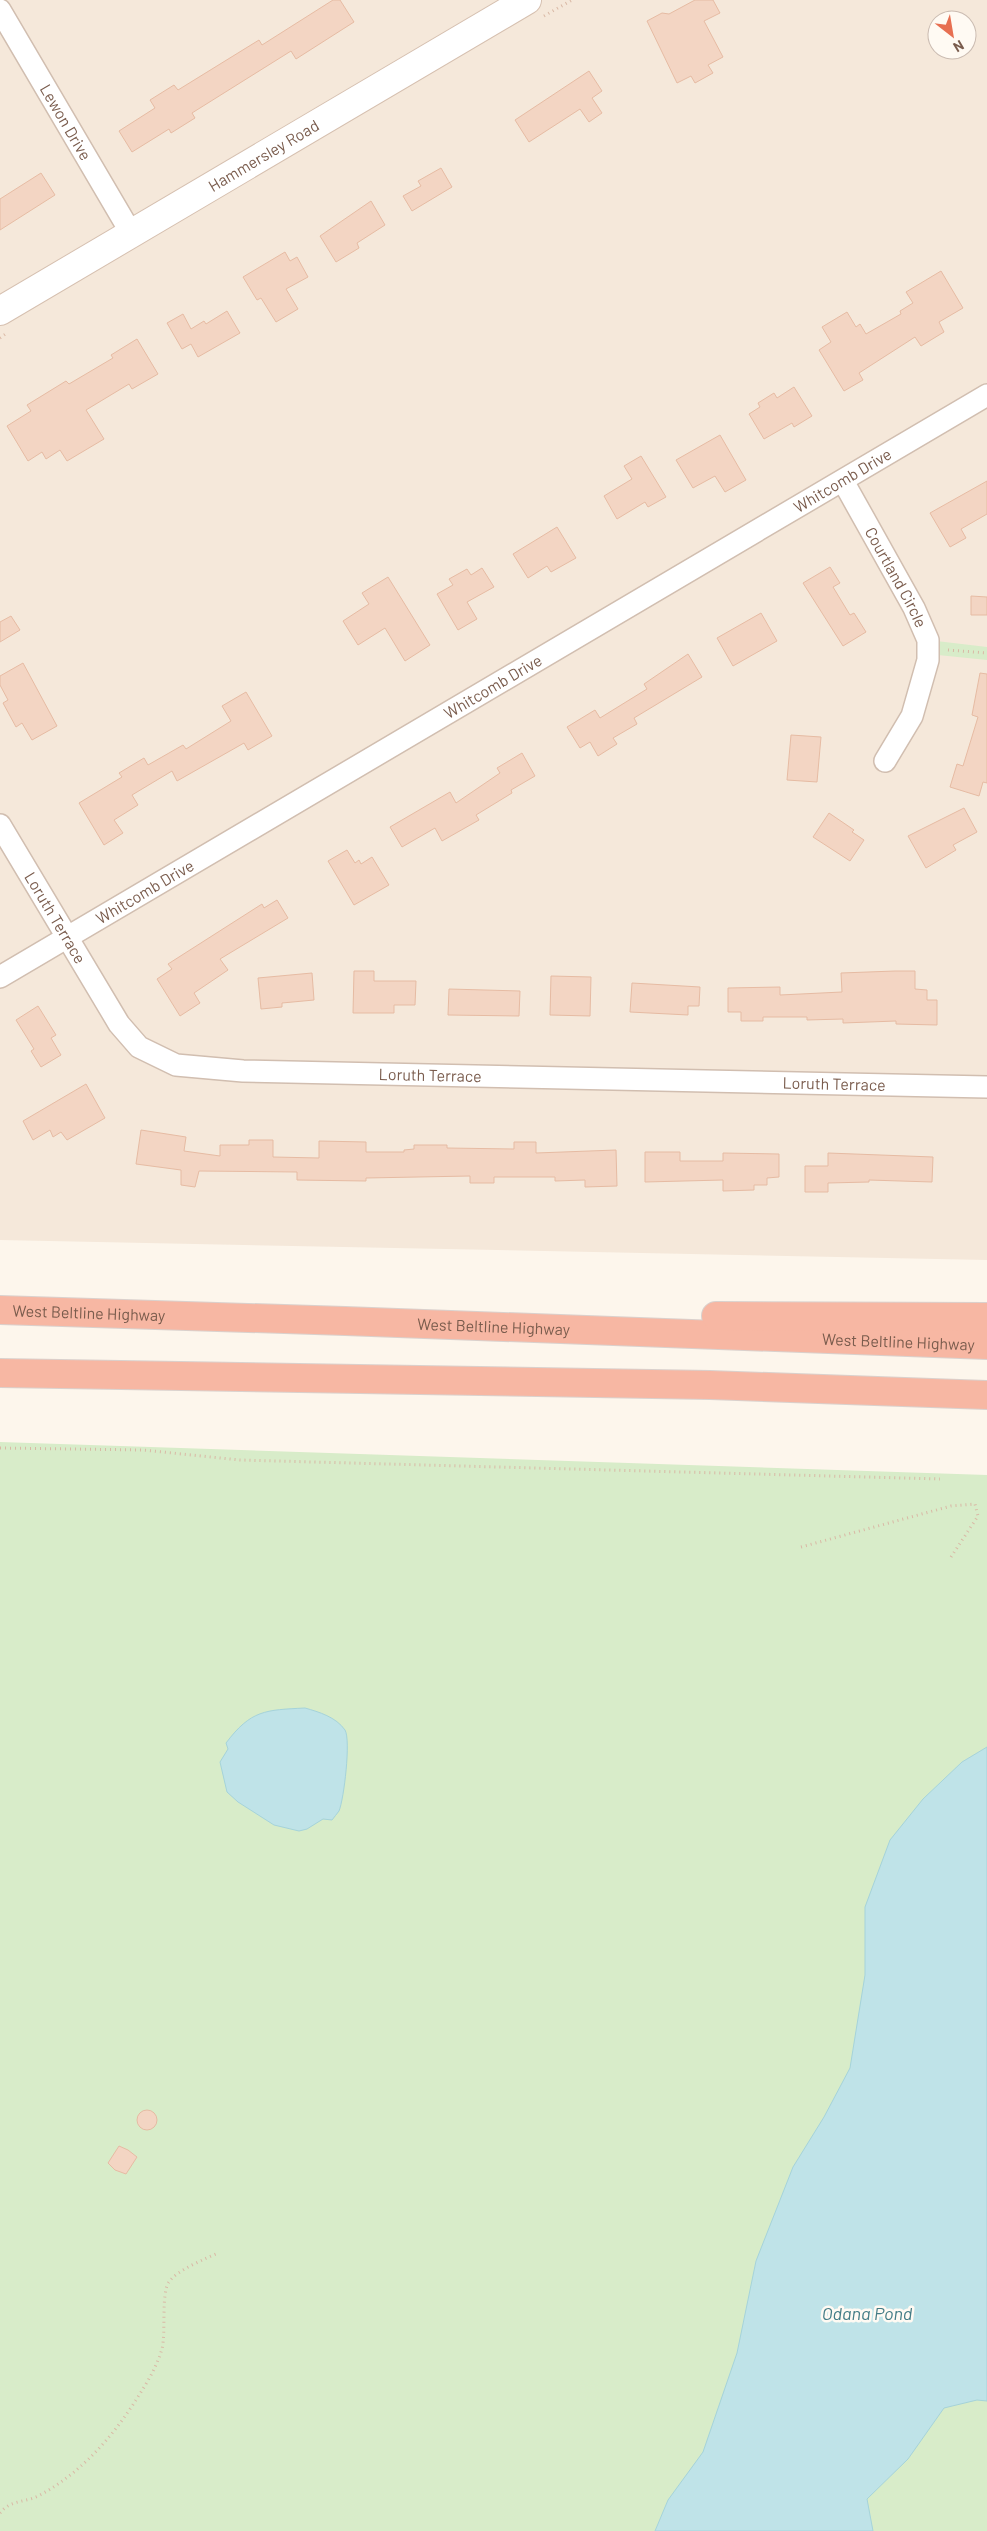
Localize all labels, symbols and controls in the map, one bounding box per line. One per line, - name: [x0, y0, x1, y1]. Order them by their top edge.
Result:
- north arrow: [927, 10, 977, 60]
- text: N: [951, 37, 967, 56]
- street label: Lewon Drive: [37, 80, 96, 163]
- street label: Hammersley Road: [205, 115, 322, 195]
- street label: Whitcomb Drive: [790, 444, 894, 516]
- street label: Courtland Circle: [862, 524, 931, 630]
- street label: Whitcomb Drive: [440, 650, 545, 722]
- street label: Whitcomb Drive: [92, 855, 197, 927]
- street label: Loruth Terrace: [21, 868, 90, 967]
- street label: Loruth Terrace: [378, 1064, 482, 1085]
- street label: Loruth Terrace: [782, 1073, 886, 1094]
- street label: West Beltline Highway: [12, 1300, 166, 1324]
- street label: West Beltline Highway: [417, 1314, 571, 1338]
- street label: West Beltline Highway: [822, 1329, 976, 1354]
- water label: Odana Pond: [822, 2302, 913, 2324]

